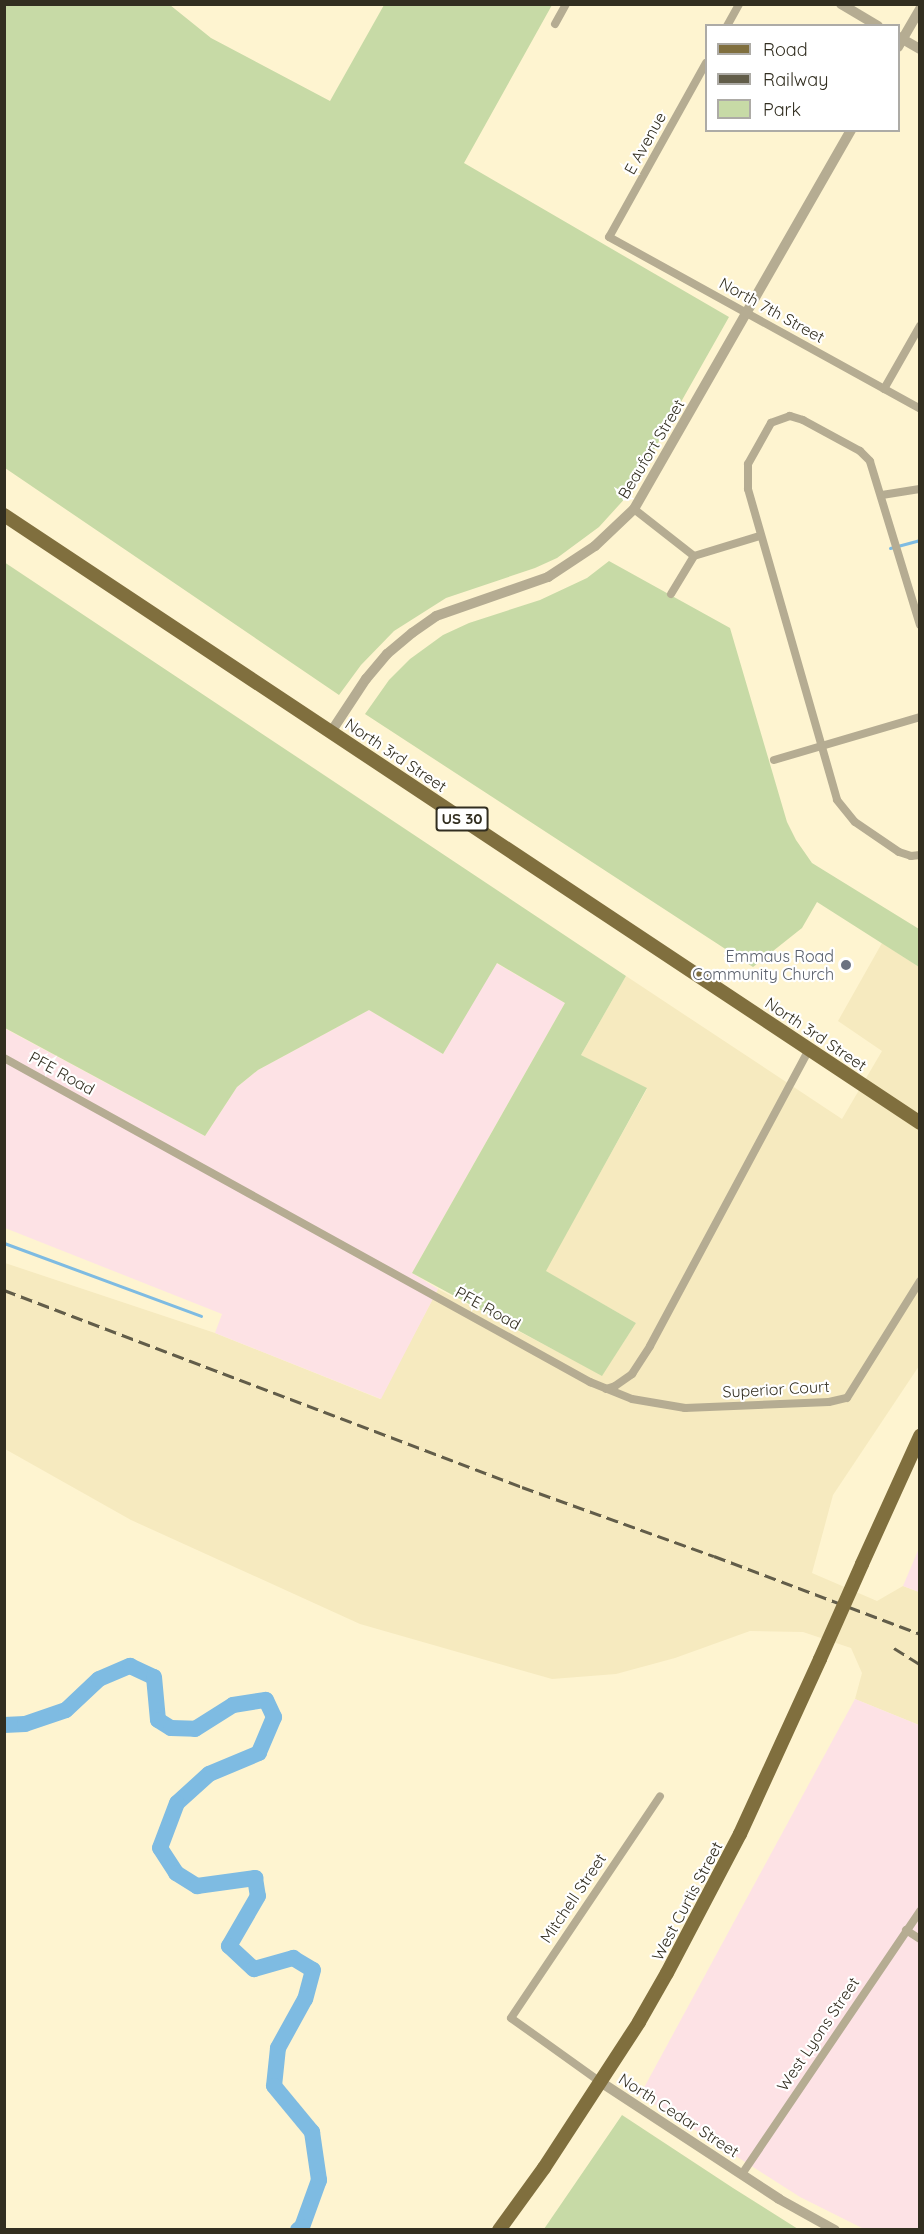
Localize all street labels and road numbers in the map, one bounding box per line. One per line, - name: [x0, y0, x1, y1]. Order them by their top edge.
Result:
- street label: E Avenue: [620, 109, 670, 177]
- street label: North 7th Street: [716, 273, 828, 347]
- street label: Beaufort Street: [614, 396, 688, 502]
- street label: North 3rd Street: [342, 714, 450, 796]
- road number: US 30: [435, 807, 489, 831]
- street label: North 3rd Street: [762, 993, 870, 1075]
- street label: PFE Road: [26, 1047, 98, 1099]
- street label: PFE Road: [452, 1282, 524, 1334]
- street label: Superior Court: [722, 1377, 830, 1401]
- street label: West Curtis Street: [648, 1838, 726, 1964]
- street label: Mitchell Street: [536, 1850, 610, 1946]
- street label: West Lyons Street: [773, 1973, 863, 2095]
- street label: North Cedar Street: [615, 2069, 743, 2161]

